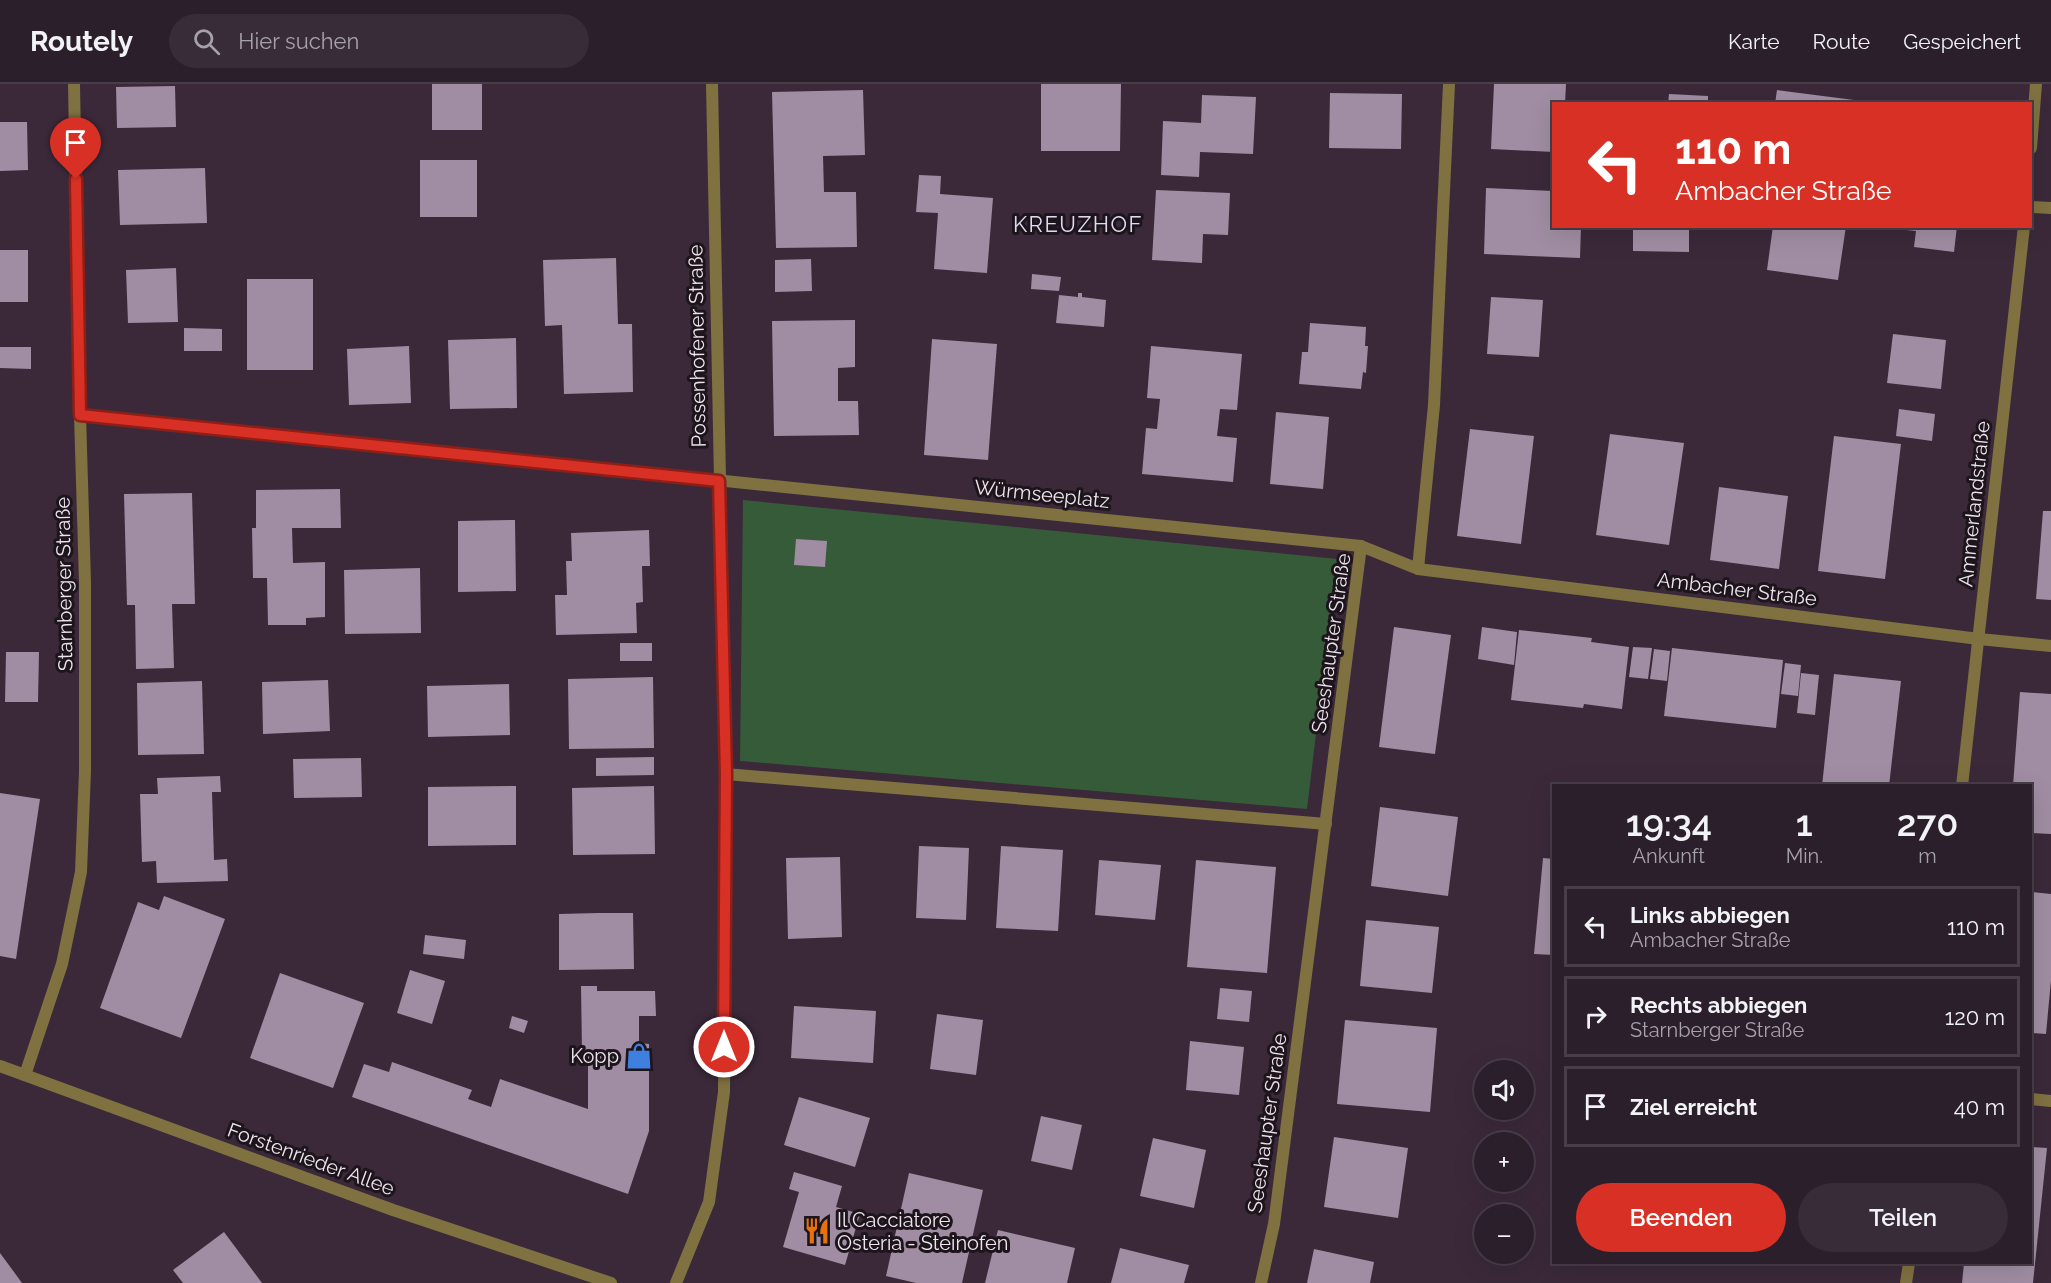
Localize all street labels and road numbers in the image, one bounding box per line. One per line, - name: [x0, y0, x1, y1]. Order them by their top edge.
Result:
- street label: Possenhofener Straße: [683, 244, 711, 448]
- street label: Ammerlandstraße: [1953, 420, 1995, 588]
- street label: Würmseeplatz: [973, 475, 1111, 513]
- street label: Starnberger Straße: [50, 496, 78, 671]
- street label: Seeshaupter Straße: [1307, 551, 1356, 734]
- street label: Ambacher Straße: [1656, 567, 1818, 611]
- street label: Seeshaupter Straße: [1243, 1031, 1292, 1214]
- street label: Forstenrieder Allee: [224, 1118, 398, 1200]

